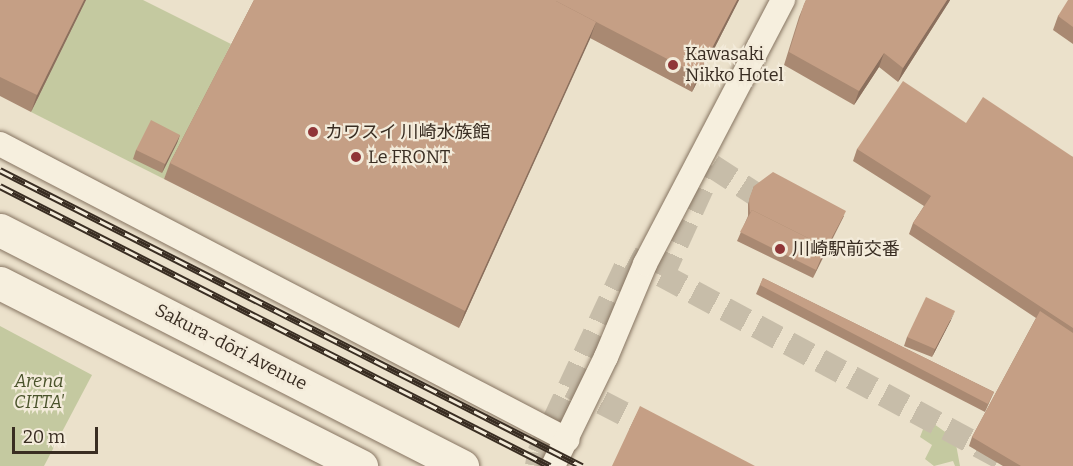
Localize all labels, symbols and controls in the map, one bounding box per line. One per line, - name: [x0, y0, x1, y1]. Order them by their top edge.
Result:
- place label: Kawasaki Nikko Hotel: [685, 44, 784, 86]
- marker: Kawasaki Nikko Hotel: [666, 58, 680, 72]
- place label: カワスイ 川崎水族館: [325, 121, 491, 143]
- marker: カワスイ 川崎水族館: [306, 125, 320, 139]
- place label: Le FRONT: [368, 146, 450, 168]
- marker: Le FRONT: [349, 150, 363, 164]
- place label: 川崎駅前交番: [792, 238, 900, 260]
- marker: 川崎駅前交番: [773, 242, 787, 256]
- street label: Sakura-dōri Avenue: [151, 299, 311, 395]
- park label: Arena CITTA': [14, 371, 64, 413]
- scale bar: [15, 415, 100, 453]
- text: 20 m: [23, 426, 65, 448]

